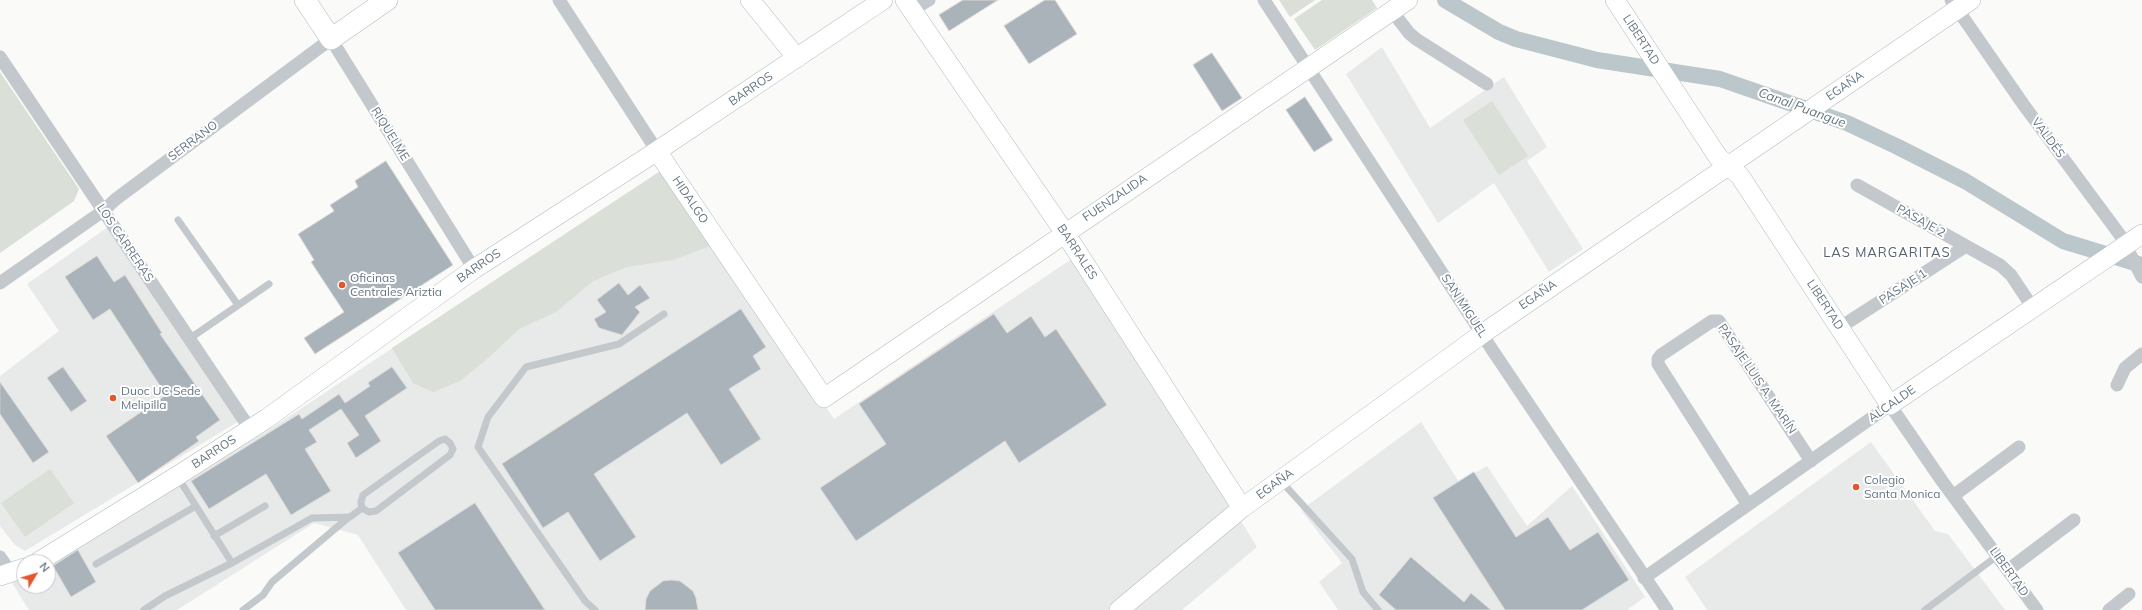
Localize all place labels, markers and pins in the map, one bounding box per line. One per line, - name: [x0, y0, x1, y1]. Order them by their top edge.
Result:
- place label: Oficinas Centrales Ariztia: [350, 271, 442, 299]
- marker: Oficinas Centrales Ariztia: [337, 280, 347, 290]
- place label: Duoc UC Sede Melipilla: [121, 384, 201, 412]
- marker: Duoc UC Sede Melipilla: [108, 393, 118, 403]
- place label: Colegio Santa Monica: [1864, 473, 1940, 501]
- marker: Colegio Santa Monica: [1851, 482, 1861, 492]

